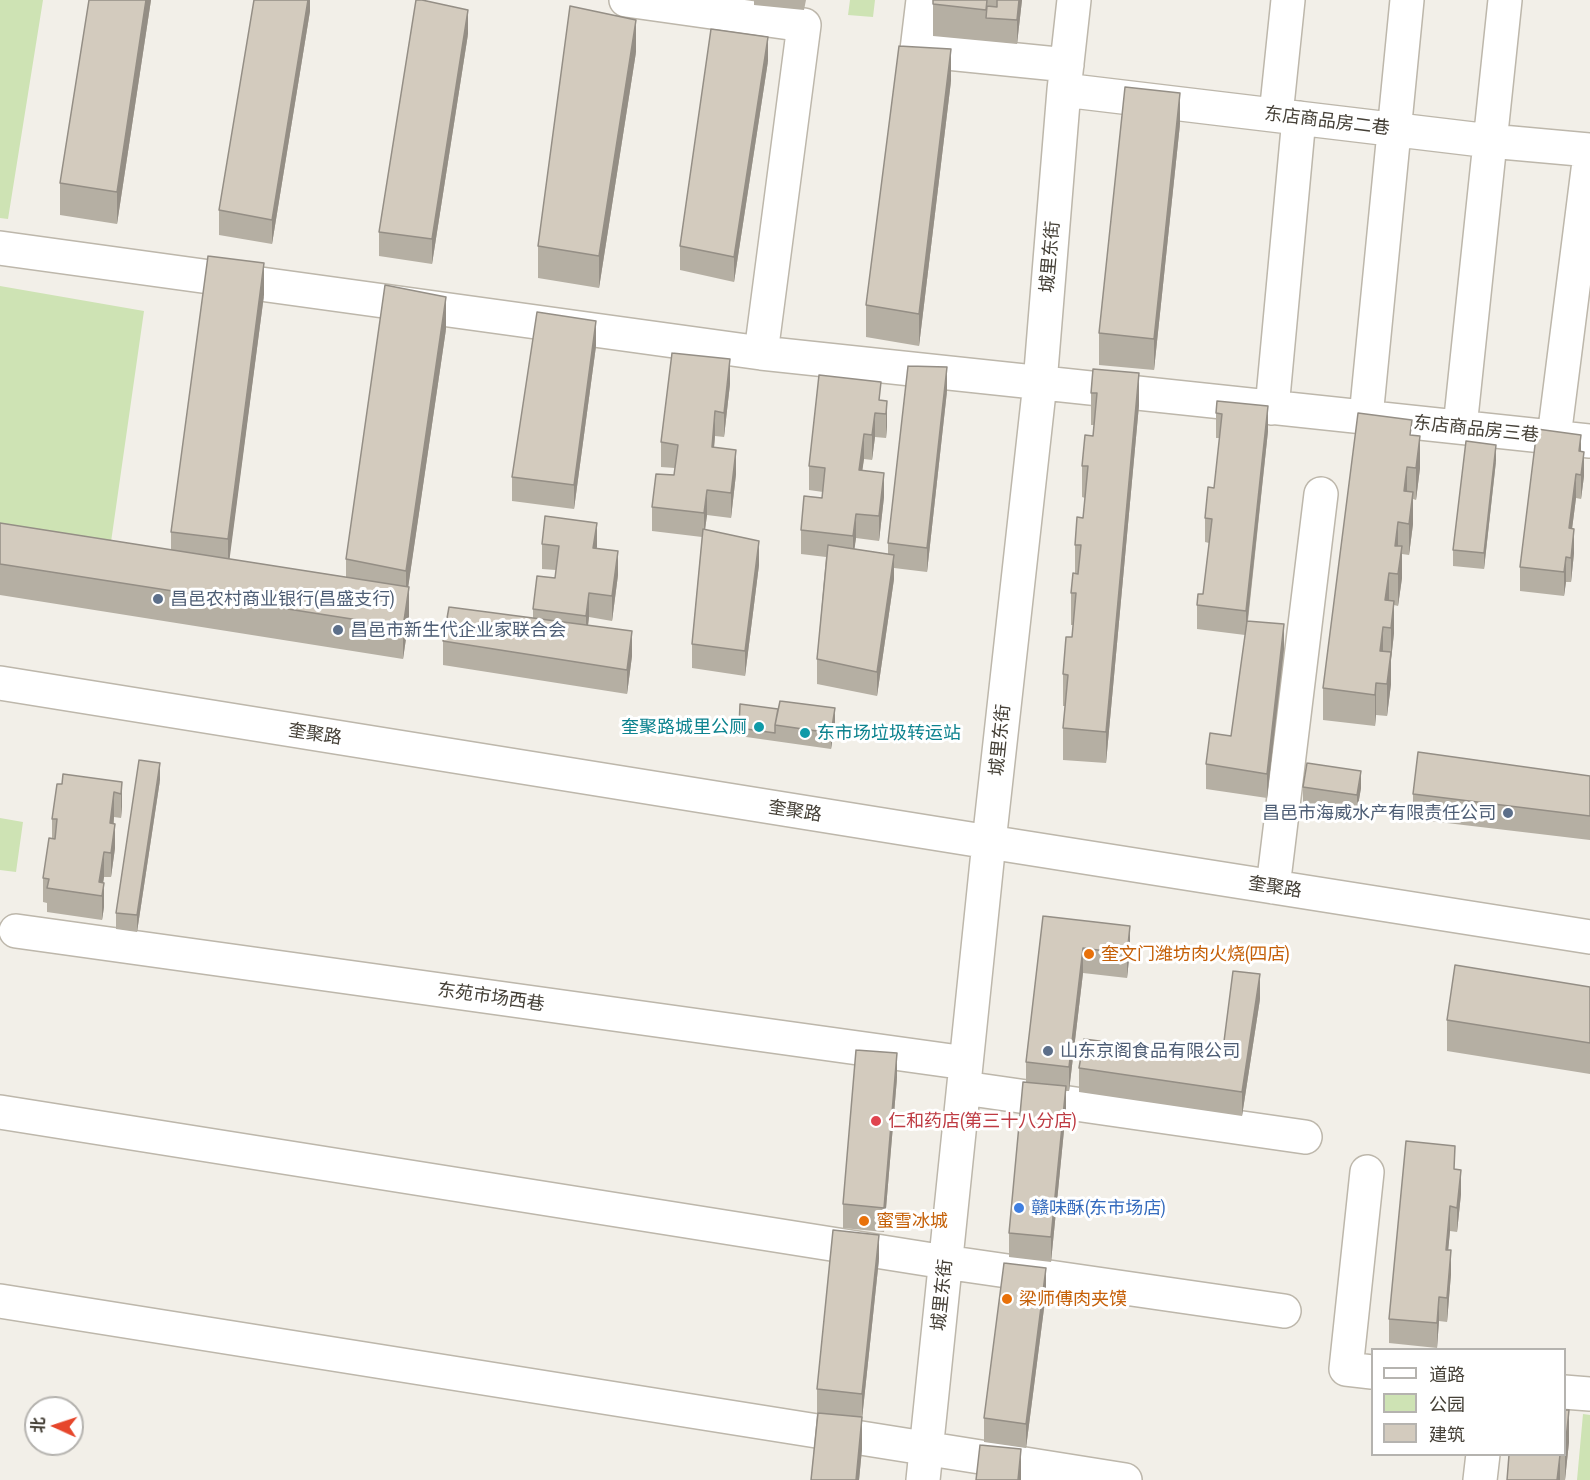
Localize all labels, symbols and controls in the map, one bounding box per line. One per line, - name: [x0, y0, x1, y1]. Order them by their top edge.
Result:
- street label: 东店商品房二巷: [1263, 103, 1391, 139]
- street label: 城里东街: [1036, 220, 1064, 294]
- street label: 东店商品房三巷: [1412, 412, 1540, 446]
- place label: 昌邑农村商业银行(昌盛支行): [170, 588, 395, 610]
- marker: 昌邑农村商业银行(昌盛支行): [151, 592, 165, 606]
- place label: 昌邑市新生代企业家联合会: [350, 619, 566, 641]
- marker: 昌邑市新生代企业家联合会: [331, 623, 345, 637]
- street label: 城里东街: [985, 703, 1015, 777]
- place label: 奎聚路城里公厕: [621, 716, 747, 738]
- street label: 奎聚路: [287, 719, 343, 749]
- marker: 奎聚路城里公厕: [752, 720, 766, 734]
- place label: 东市场垃圾转运站: [817, 722, 961, 744]
- marker: 东市场垃圾转运站: [798, 726, 812, 740]
- street label: 奎聚路: [767, 796, 823, 826]
- place label: 昌邑市海威水产有限责任公司: [1262, 802, 1496, 824]
- marker: 昌邑市海威水产有限责任公司: [1501, 806, 1515, 820]
- street label: 奎聚路: [1247, 872, 1303, 902]
- place label: 奎文门潍坊肉火烧(四店): [1101, 943, 1290, 965]
- marker: 奎文门潍坊肉火烧(四店): [1082, 947, 1096, 961]
- street label: 东苑市场西巷: [436, 979, 546, 1015]
- place label: 山东京阁食品有限公司: [1060, 1040, 1240, 1062]
- marker: 山东京阁食品有限公司: [1041, 1044, 1055, 1058]
- place label: 仁和药店(第三十八分店): [888, 1110, 1077, 1132]
- marker: 仁和药店(第三十八分店): [869, 1114, 883, 1128]
- place label: 赣味酥(东市场店): [1031, 1197, 1166, 1219]
- marker: 赣味酥(东市场店): [1012, 1201, 1026, 1215]
- place label: 蜜雪冰城: [876, 1210, 948, 1232]
- marker: 蜜雪冰城: [857, 1214, 871, 1228]
- street label: 城里东街: [927, 1258, 957, 1332]
- place label: 梁师傅肉夹馍: [1019, 1288, 1127, 1310]
- marker: 梁师傅肉夹馍: [1000, 1292, 1014, 1306]
- legend: [1371, 1348, 1566, 1456]
- text: 道路: [1429, 1364, 1465, 1385]
- text: 公园: [1429, 1394, 1465, 1415]
- north arrow: [24, 1396, 84, 1456]
- text: 北: [29, 1417, 47, 1434]
- text: 建筑: [1429, 1424, 1465, 1445]

